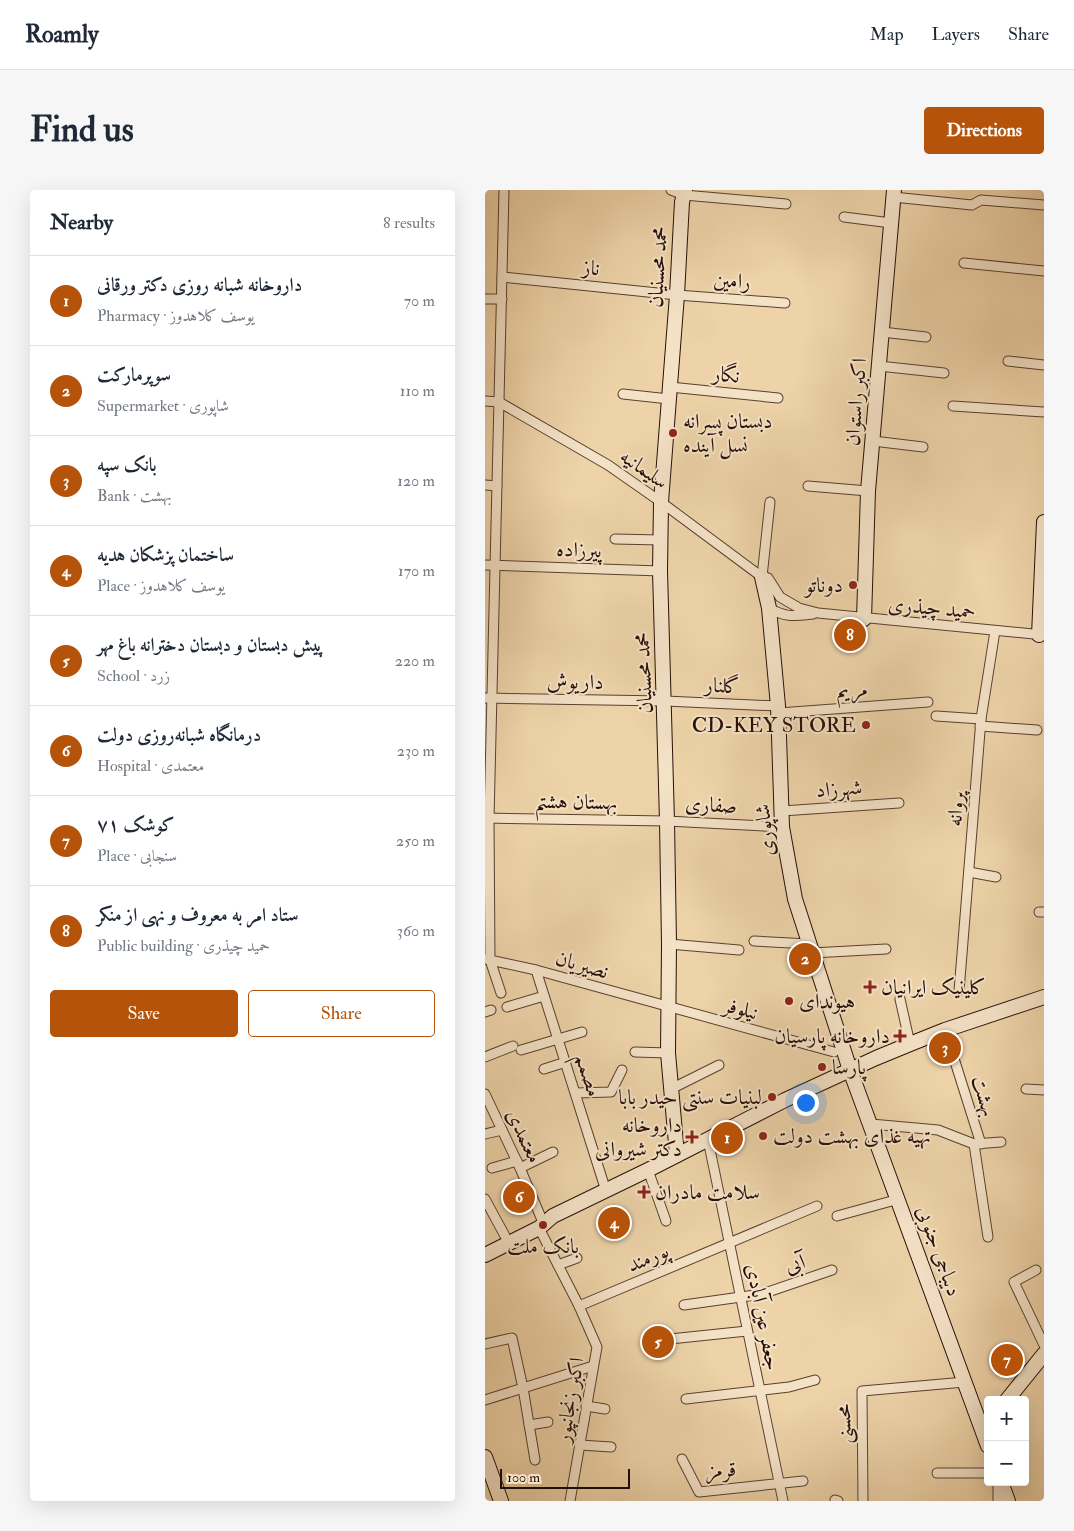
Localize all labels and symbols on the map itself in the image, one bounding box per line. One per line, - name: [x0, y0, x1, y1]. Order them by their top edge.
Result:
- street label: محمد محسنیان: [642, 225, 674, 309]
- street label: ناز: [579, 253, 601, 282]
- street label: رامین: [713, 266, 751, 296]
- street label: اکبر راستوان: [839, 357, 873, 447]
- street label: نگار: [709, 360, 741, 390]
- place label: دبستان پسرانه نسل آینده: [683, 408, 773, 460]
- marker: دبستان پسرانه نسل آینده: [667, 427, 679, 439]
- street label: سلیمانیه: [615, 443, 673, 495]
- street label: پیرزاده: [556, 536, 603, 565]
- place label: دوناتو: [803, 572, 843, 599]
- marker: دوناتو: [847, 579, 859, 591]
- street label: حمید چیذری: [887, 591, 977, 625]
- pin: 8: [834, 616, 866, 654]
- street label: محمد محسنیان: [629, 632, 659, 714]
- street label: داریوش: [546, 668, 604, 696]
- street label: گلنار: [702, 672, 740, 700]
- street label: مریم: [835, 675, 869, 709]
- place label: CD-KEY STORE: [692, 712, 856, 739]
- marker: CD-KEY STORE: [860, 719, 872, 731]
- street label: شهرزاد: [815, 774, 863, 804]
- street label: بهستان هشتم: [534, 788, 618, 823]
- street label: پروانه: [941, 788, 971, 828]
- street label: صفاری: [684, 790, 738, 820]
- street label: شاپوری: [749, 802, 782, 857]
- pin: 2: [789, 940, 821, 978]
- street label: نصیریان: [552, 945, 612, 985]
- place label: کلینیک ایرانیان: [881, 974, 986, 1001]
- marker: کلینیک ایرانیان: [863, 980, 877, 994]
- place label: هیوندای: [799, 988, 855, 1015]
- street label: نیلوفر: [719, 991, 761, 1027]
- marker: هیوندای: [783, 995, 795, 1007]
- place label: داروخانه پارسیان: [774, 1023, 890, 1051]
- pin: 3: [929, 1029, 961, 1067]
- marker: داروخانه پارسیان: [894, 1030, 906, 1042]
- street label: مصمم: [563, 1050, 608, 1102]
- place label: پارسا: [832, 1054, 867, 1082]
- marker: پارسا: [816, 1061, 828, 1073]
- street label: بهشت: [965, 1072, 1003, 1120]
- place label: لبنیات سنتی حیدر بابا: [618, 1084, 762, 1112]
- your location: [793, 1090, 819, 1116]
- marker: لبنیات سنتی حیدر بابا: [766, 1091, 778, 1103]
- street label: معتمدی: [500, 1105, 548, 1167]
- place label: داروخانه دکتر شیروانی: [595, 1112, 682, 1163]
- pin: 1: [711, 1119, 743, 1157]
- place label: تهیه غذای بهشت دولت: [773, 1123, 931, 1150]
- marker: تهیه غذای بهشت دولت: [757, 1130, 769, 1142]
- marker: داروخانه دکتر شیروانی: [686, 1131, 698, 1143]
- pin: 6: [503, 1178, 535, 1216]
- place label: سلامت مادران: [655, 1179, 760, 1206]
- marker: سلامت مادران: [637, 1185, 651, 1199]
- street label: دیباجی جنوبی: [909, 1202, 968, 1300]
- pin: 4: [598, 1204, 630, 1242]
- marker: بانک ملت: [537, 1219, 549, 1231]
- place label: بانک ملت: [507, 1233, 579, 1260]
- street label: پورمند: [623, 1237, 674, 1280]
- street label: آبی: [781, 1247, 811, 1281]
- street label: جعفر عین آبادی: [739, 1261, 787, 1373]
- pin: 5: [642, 1323, 674, 1361]
- pin: 7: [991, 1341, 1023, 1379]
- street label: اکبر زنجانپور: [549, 1355, 591, 1447]
- street label: محسنی: [830, 1403, 859, 1444]
- street label: قرمز: [705, 1456, 737, 1485]
- scale bar: [500, 1466, 630, 1489]

